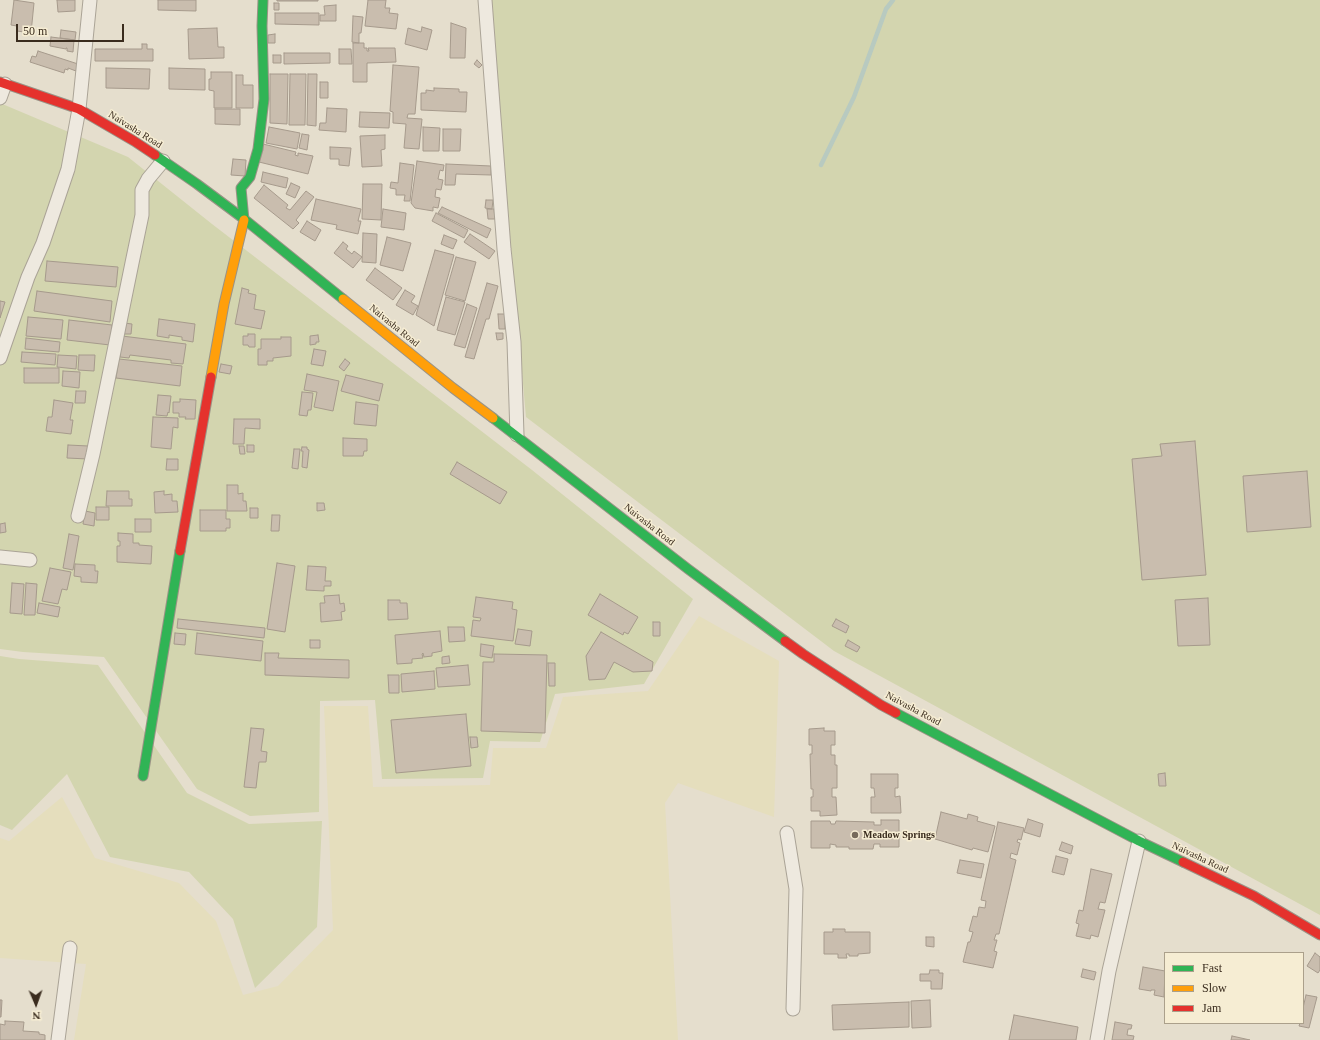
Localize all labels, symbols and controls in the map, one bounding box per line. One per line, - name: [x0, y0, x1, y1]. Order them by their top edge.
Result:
- scale bar: [18, 16, 126, 42]
- text: 50 m: [23, 24, 47, 38]
- street label: Naivasha Road: [106, 109, 164, 151]
- street label: Naivasha Road: [367, 302, 421, 350]
- street label: Naivasha Road: [621, 502, 677, 548]
- street label: Naivasha Road: [883, 689, 943, 729]
- place label: Meadow Springs: [863, 829, 935, 841]
- marker: Meadow Springs: [850, 830, 860, 840]
- street label: Naivasha Road: [1170, 840, 1230, 876]
- legend: [1164, 952, 1304, 1024]
- text: Fast: [1202, 961, 1222, 975]
- text: Slow: [1202, 981, 1227, 995]
- north arrow: [16, 984, 56, 1024]
- text: Jam: [1202, 1001, 1221, 1015]
- text: N: [32, 1010, 41, 1022]

